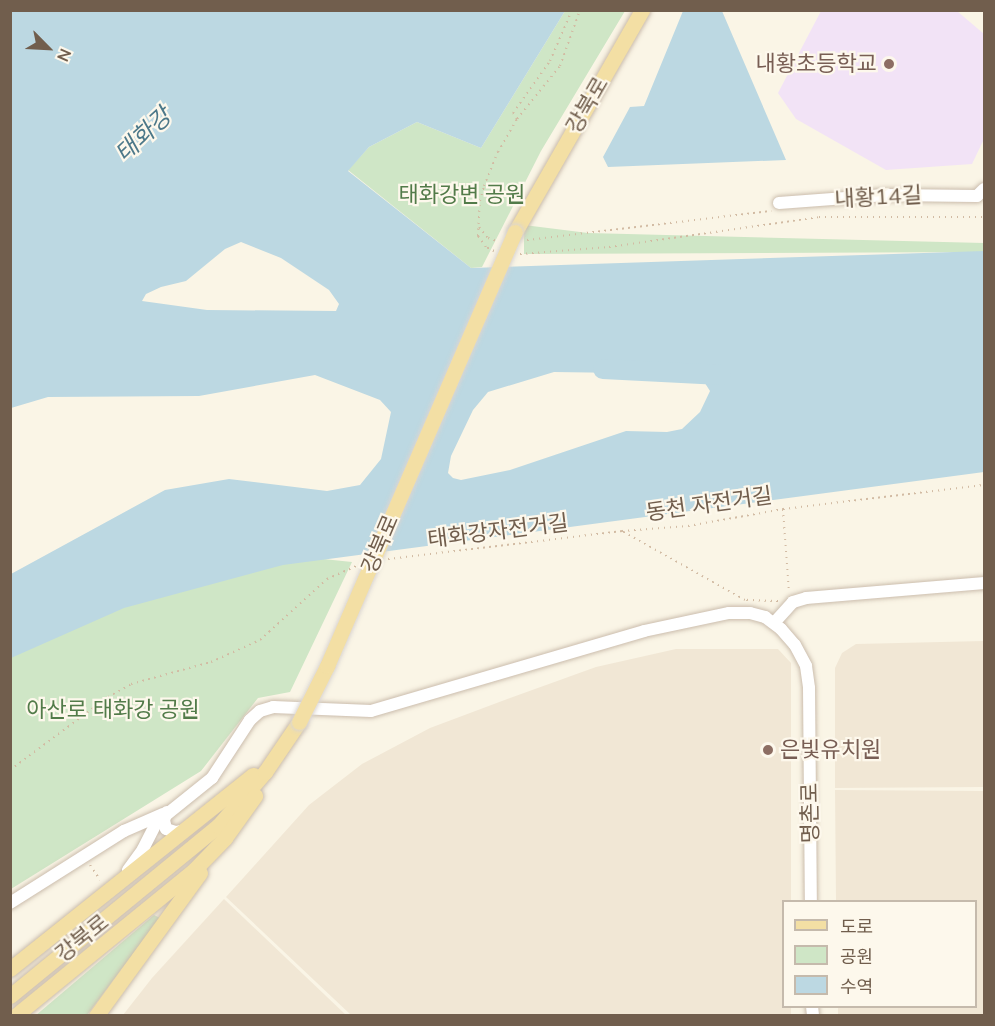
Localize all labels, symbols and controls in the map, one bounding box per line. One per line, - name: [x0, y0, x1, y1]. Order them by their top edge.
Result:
- north arrow: [18, 18, 78, 78]
- text: N: [53, 46, 76, 65]
- place label: 내황초등학교: [756, 51, 877, 77]
- marker: 내황초등학교: [882, 57, 896, 71]
- street label: 강북로: [560, 72, 614, 138]
- water label: 태화강: [109, 102, 177, 168]
- park label: 태화강변 공원: [398, 182, 526, 208]
- street label: 내황14길: [834, 182, 922, 212]
- street label: 동천 자전거길: [644, 482, 774, 526]
- street label: 태화강자전거길: [426, 509, 570, 553]
- street label: 강북로: [356, 511, 404, 577]
- park label: 아산로 태화강 공원: [26, 697, 200, 723]
- place label: 은빛유치원: [780, 737, 881, 763]
- marker: 은빛유치원: [761, 743, 775, 757]
- street label: 명촌로: [796, 782, 824, 844]
- legend: [782, 900, 977, 1008]
- street label: 강북로: [50, 909, 114, 967]
- text: 도로: [840, 915, 873, 938]
- text: 공원: [840, 945, 873, 968]
- text: 수역: [840, 975, 873, 998]

